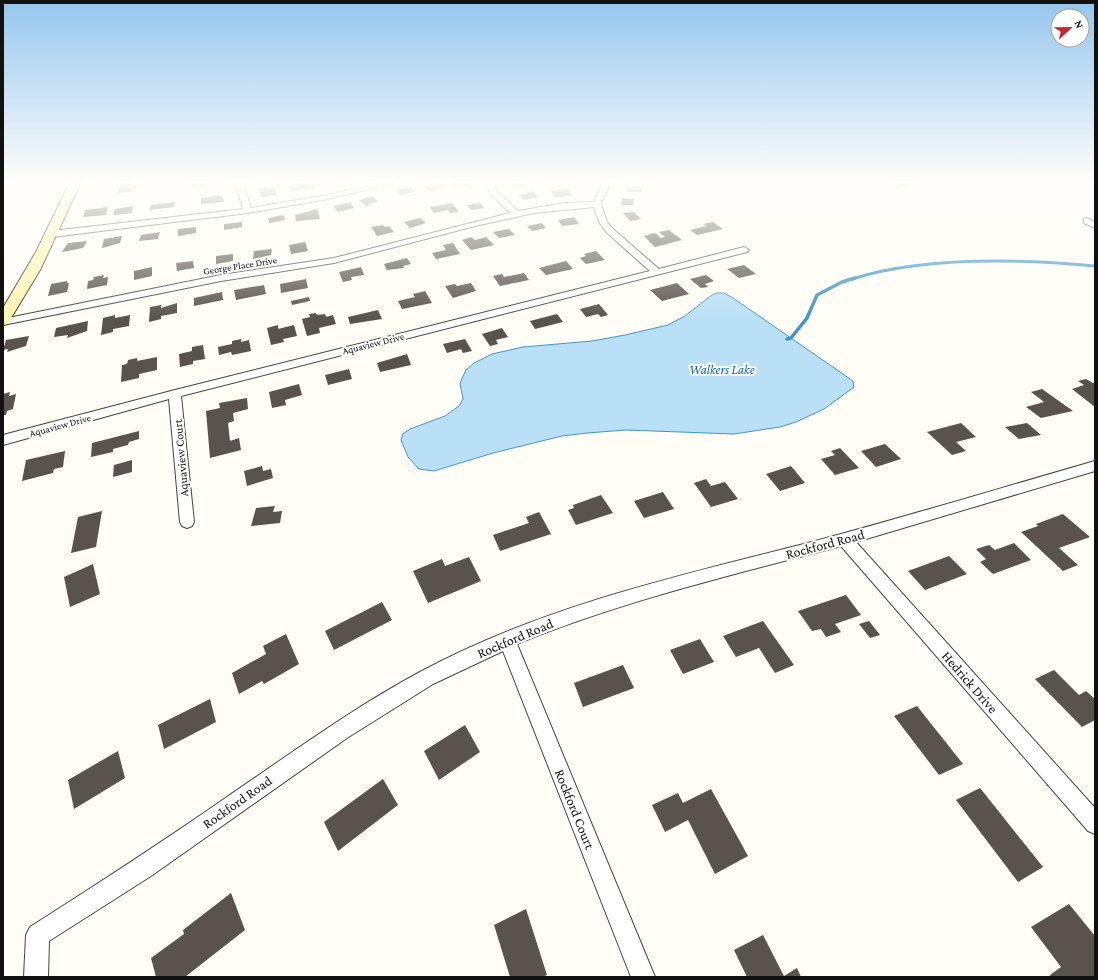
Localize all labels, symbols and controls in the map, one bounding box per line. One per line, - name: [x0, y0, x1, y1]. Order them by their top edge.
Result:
- north arrow: [1050, 8, 1090, 48]
- text: N: [1072, 19, 1086, 30]
- street label: George Place Drive: [202, 254, 278, 277]
- street label: Aquaview Drive: [341, 330, 406, 356]
- water label: Walkers Lake: [689, 362, 755, 377]
- street label: Aquaview Drive: [28, 412, 93, 439]
- street label: Aquaview Court: [171, 418, 191, 497]
- street label: Rockford Road: [784, 526, 867, 562]
- street label: Rockford Road: [475, 615, 556, 661]
- street label: Hedrick Drive: [939, 648, 1001, 716]
- street label: Rockford Court: [552, 767, 598, 852]
- street label: Rockford Road: [199, 772, 275, 832]

